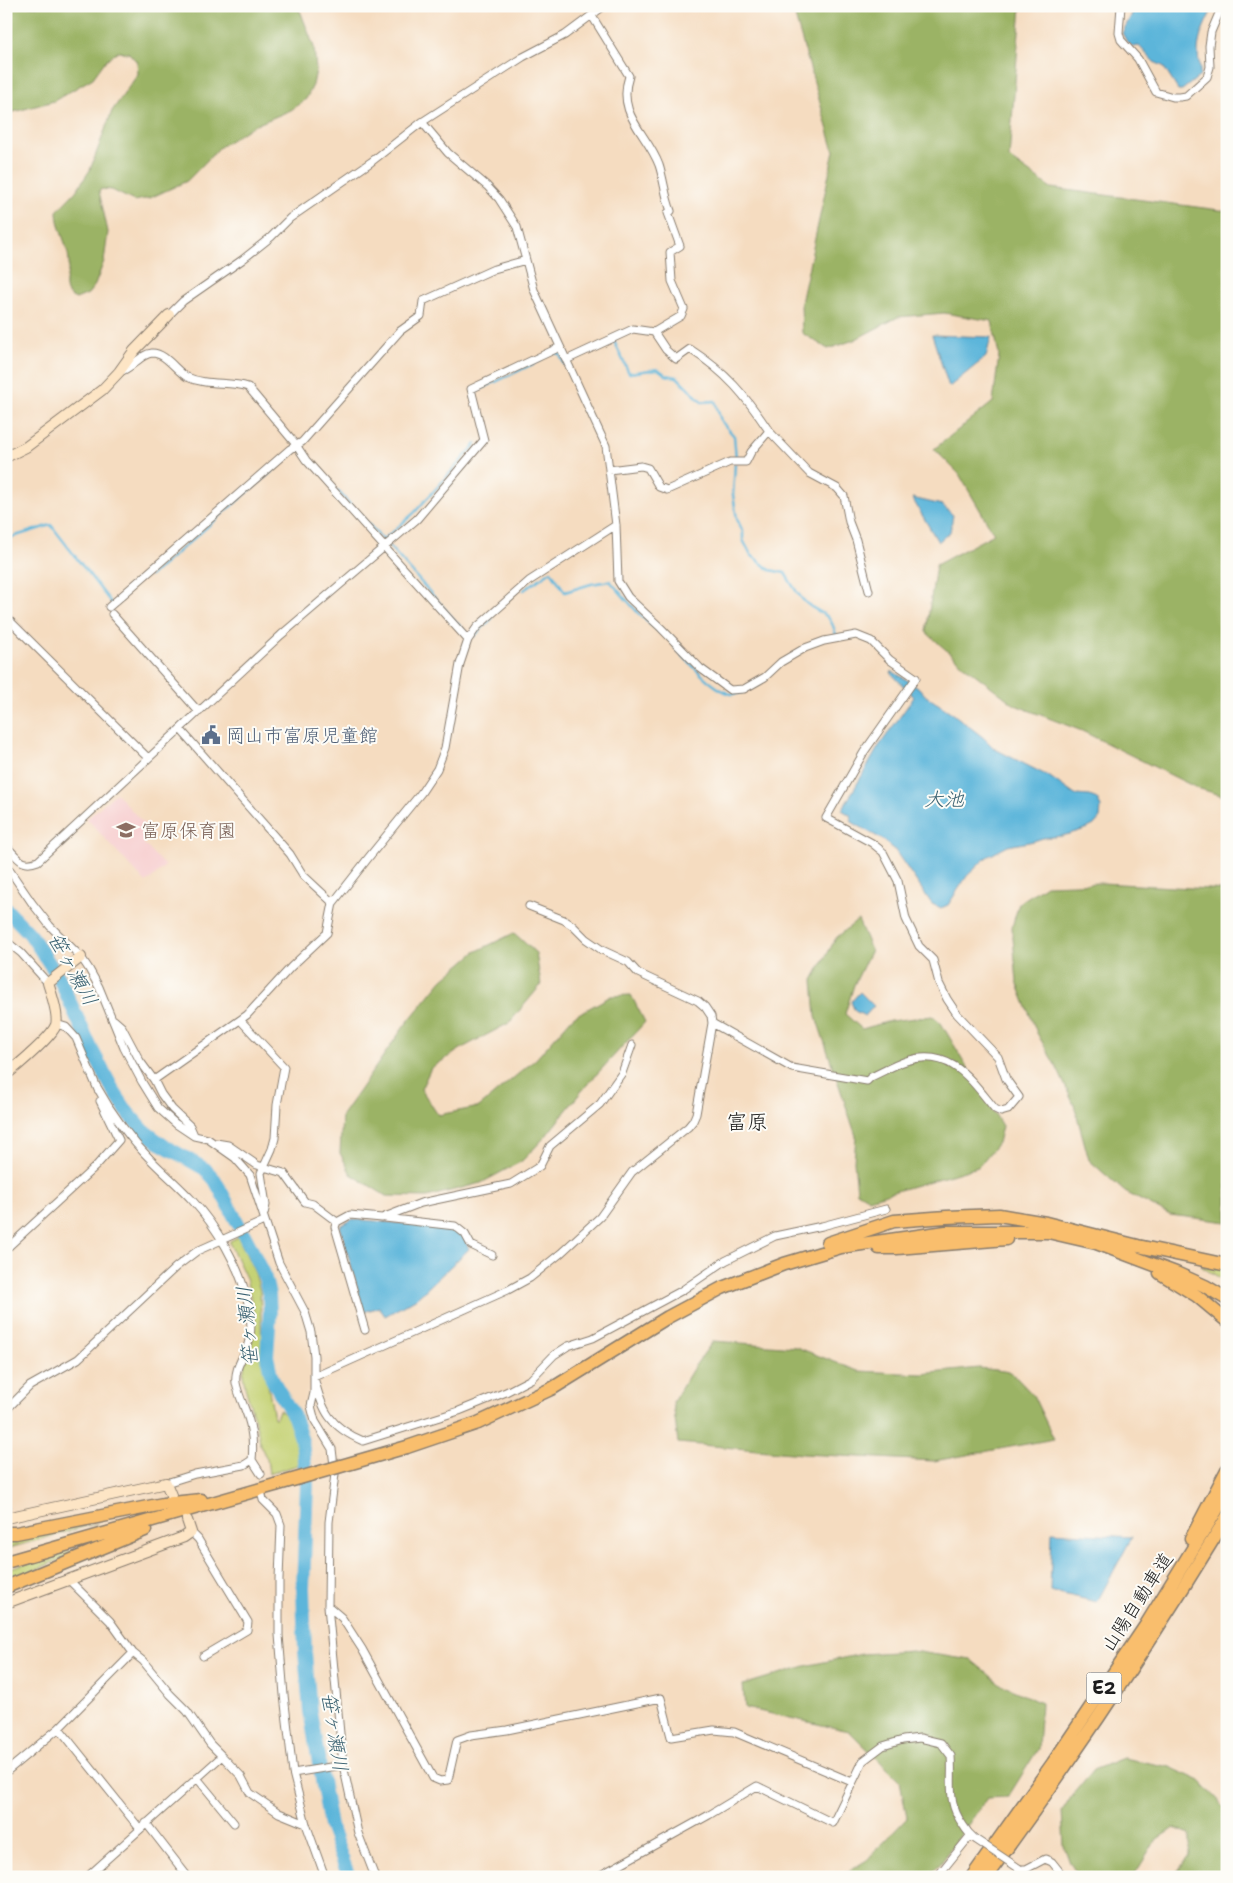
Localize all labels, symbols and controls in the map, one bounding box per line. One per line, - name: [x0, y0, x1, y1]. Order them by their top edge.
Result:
- place label: 岡山市富原児童館: [226, 723, 378, 748]
- public building icon: 岡山市富原児童館: [200, 724, 222, 746]
- water label: 大池: [924, 786, 965, 812]
- place label: 富原保育園: [141, 818, 236, 843]
- school or university icon: 富原保育園: [115, 819, 137, 841]
- water label: 笹ヶ瀬川: [42, 928, 104, 1010]
- district label: 富原: [726, 1108, 768, 1136]
- water label: 笹ヶ瀬川: [231, 1285, 263, 1367]
- street label: 山陽自動車道: [1095, 1547, 1179, 1657]
- road number: E2: [1086, 1672, 1122, 1704]
- water label: 笹ヶ瀬川: [316, 1690, 354, 1774]

